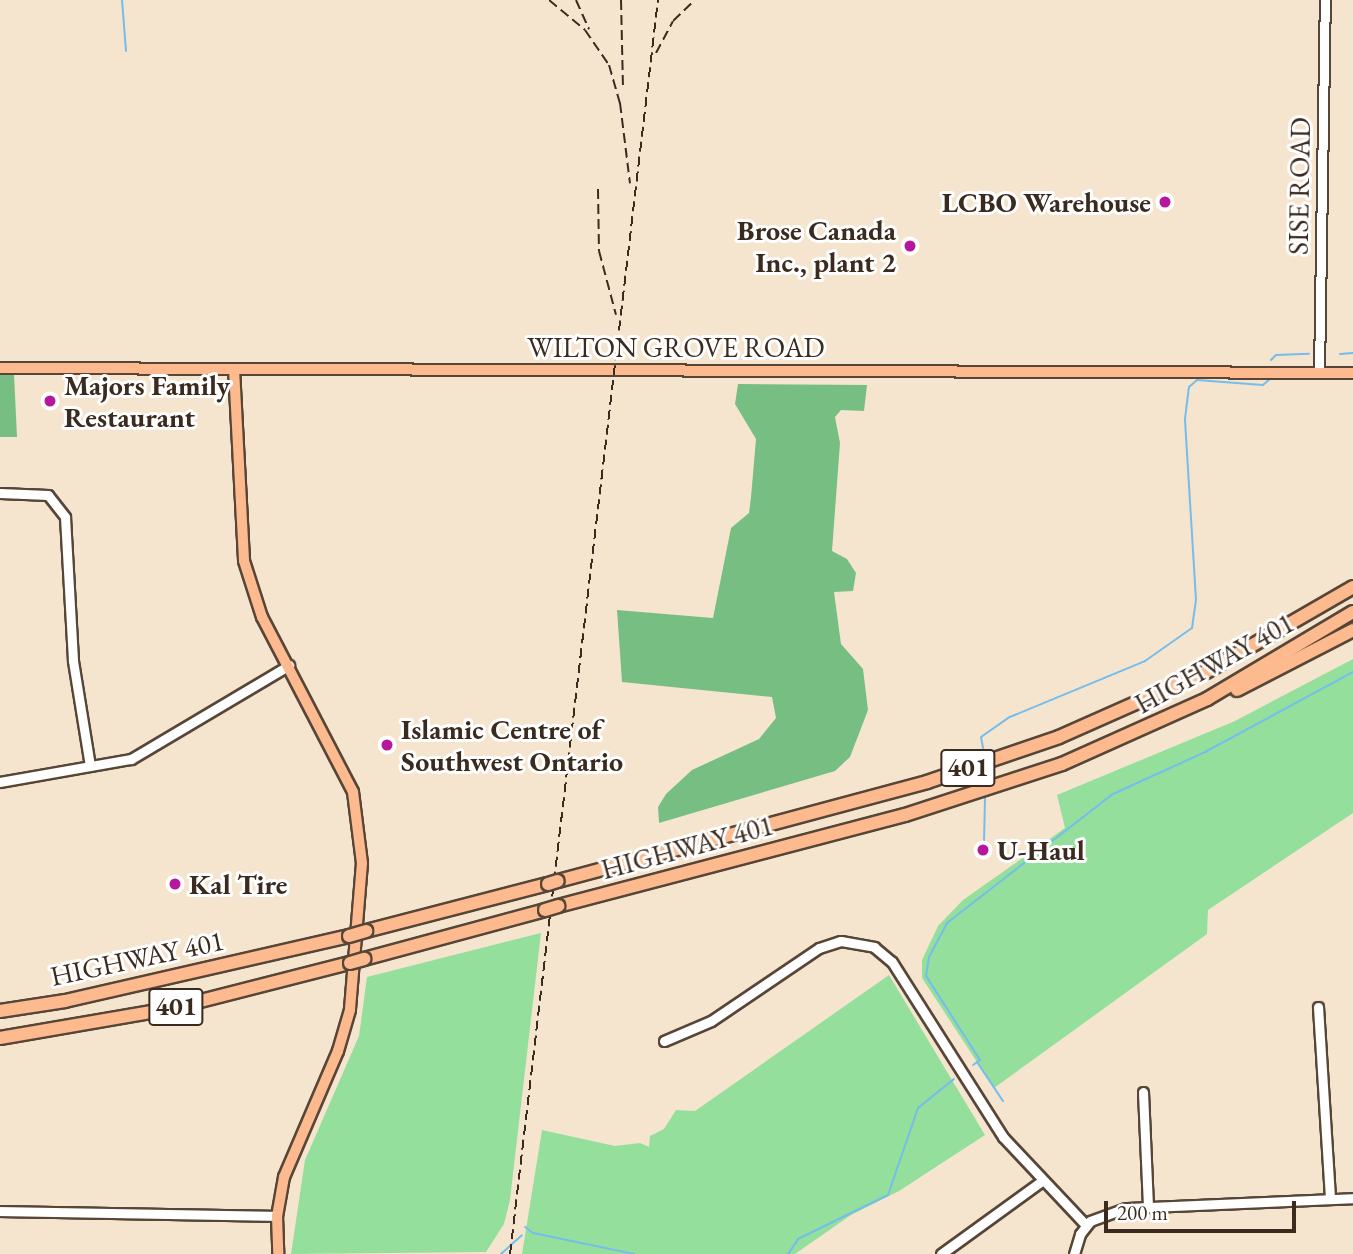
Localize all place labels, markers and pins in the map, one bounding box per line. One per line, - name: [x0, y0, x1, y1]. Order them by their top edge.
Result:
- place label: LCBO Warehouse: [942, 185, 1151, 219]
- marker: LCBO Warehouse: [1157, 194, 1173, 210]
- place label: Brose Canada Inc., plant 2: [737, 213, 896, 279]
- marker: Brose Canada Inc., plant 2: [902, 238, 918, 254]
- place label: Majors Family Restaurant: [64, 368, 230, 434]
- marker: Majors Family Restaurant: [42, 393, 58, 409]
- place label: Islamic Centre of Southwest Ontario: [401, 712, 623, 778]
- marker: Islamic Centre of Southwest Ontario: [379, 737, 395, 753]
- place label: U-Haul: [997, 833, 1085, 867]
- marker: U-Haul: [975, 842, 991, 858]
- place label: Kal Tire: [189, 867, 287, 901]
- marker: Kal Tire: [167, 876, 183, 892]

